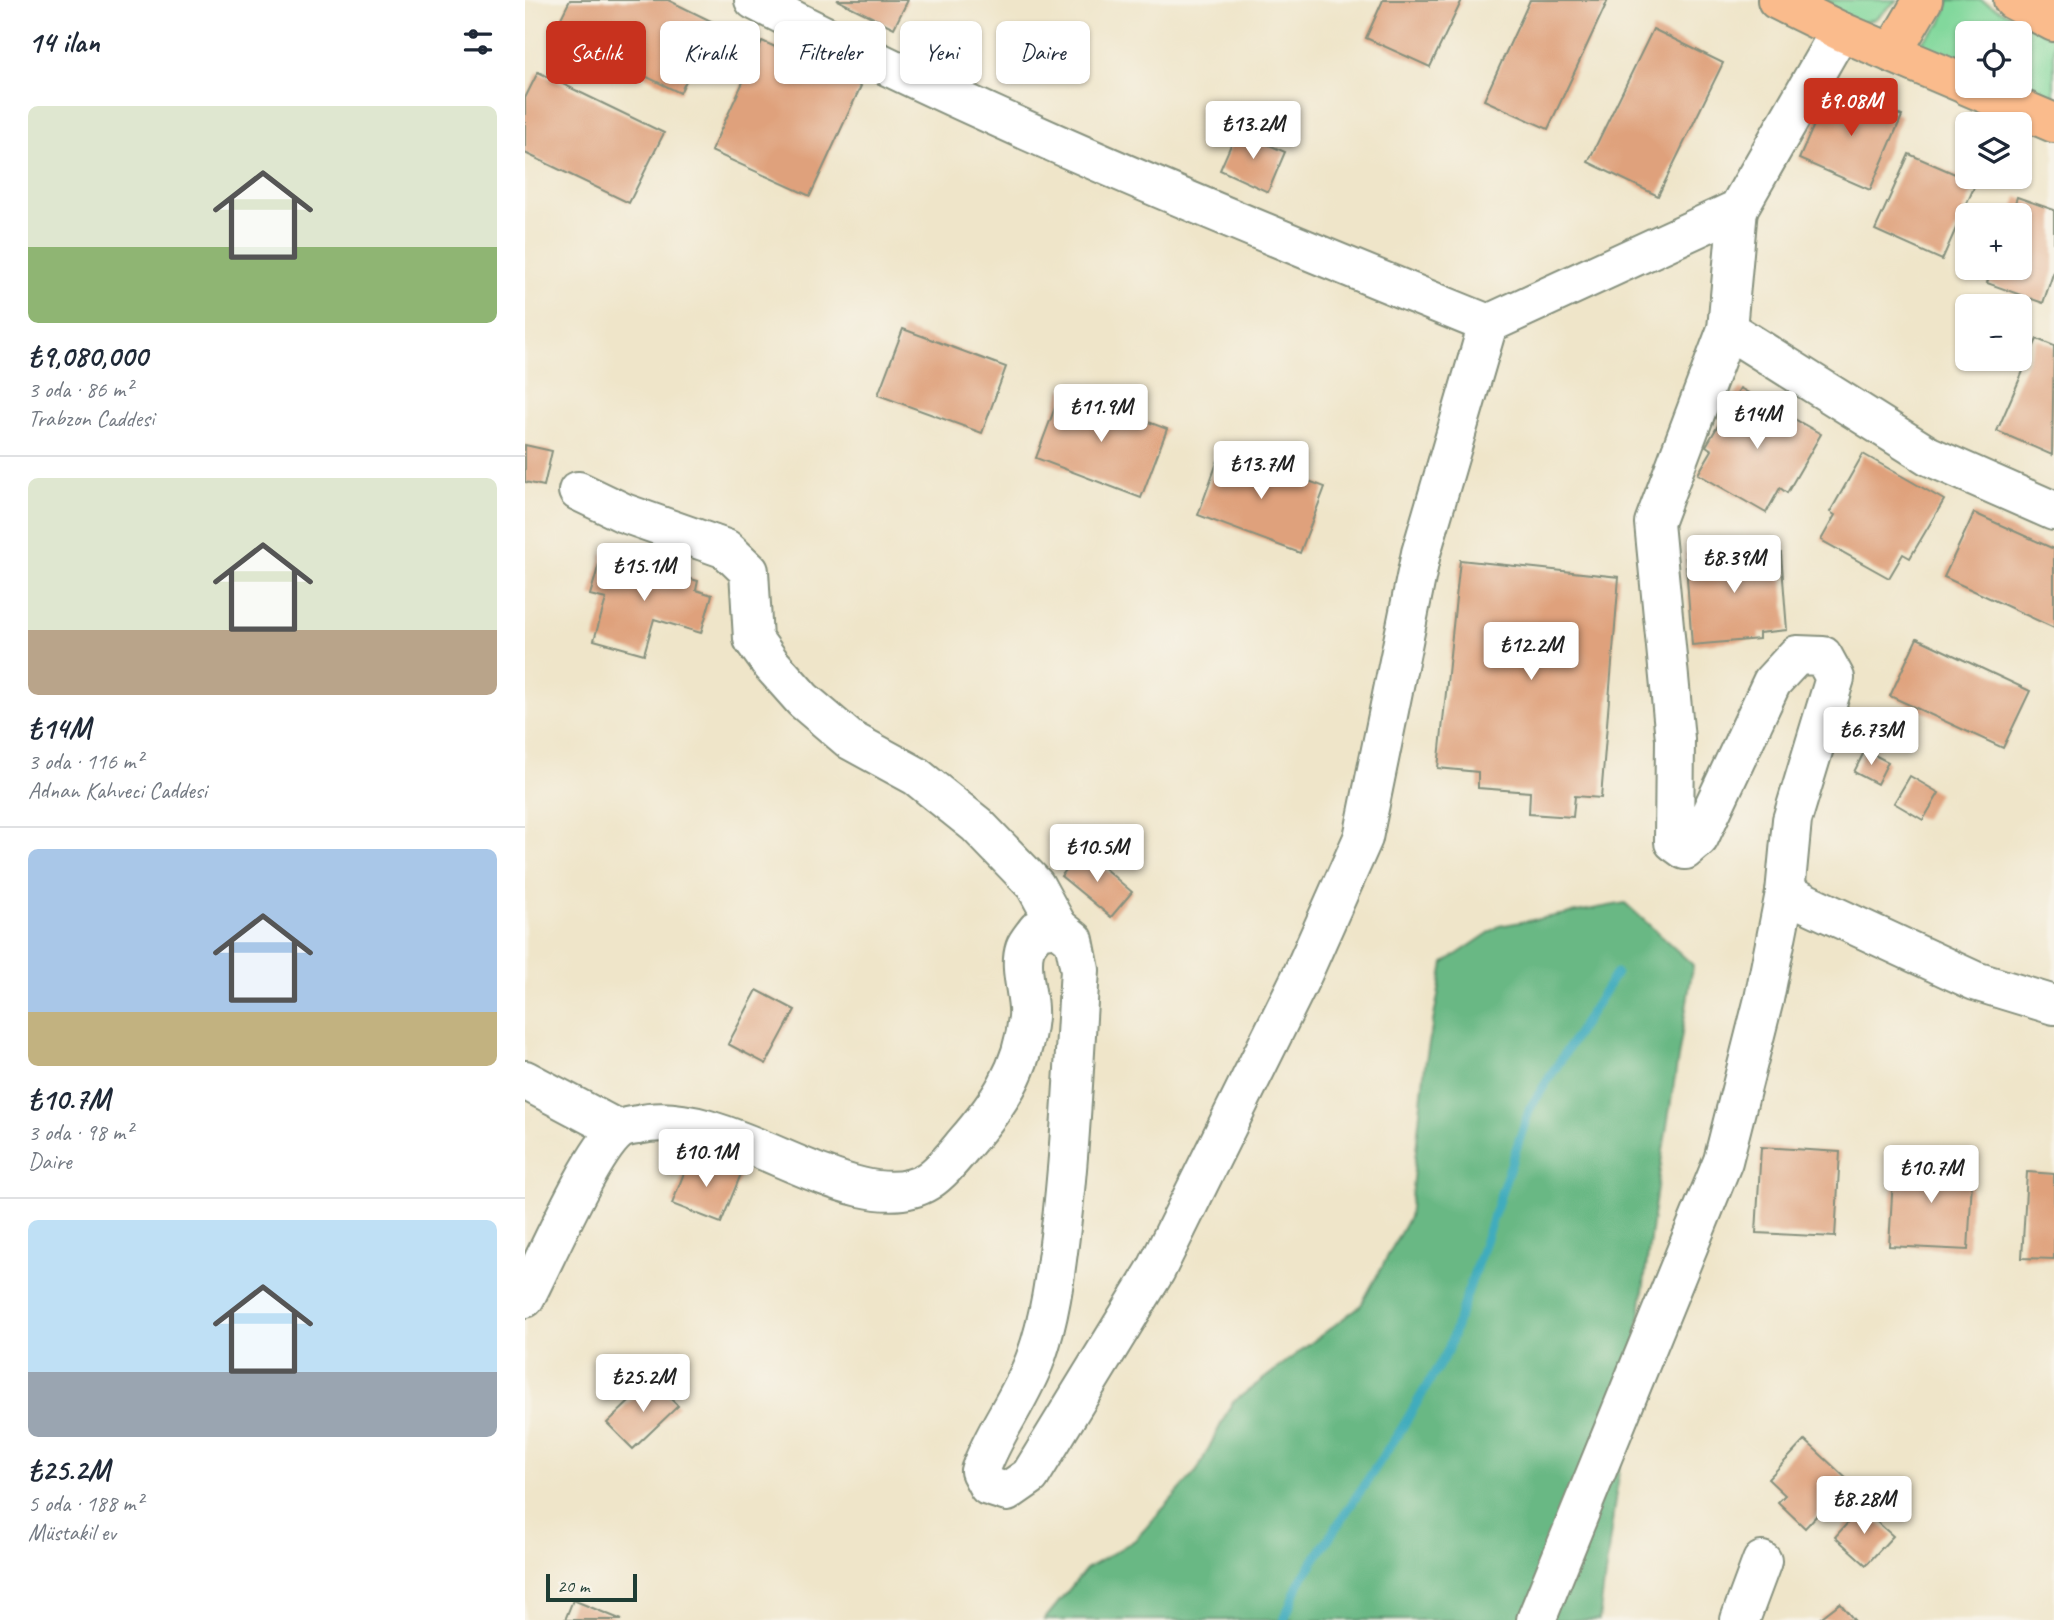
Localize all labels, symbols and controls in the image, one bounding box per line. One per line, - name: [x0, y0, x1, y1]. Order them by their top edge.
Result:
- chip: Satılık: [546, 21, 646, 84]
- chip: Kiralık: [660, 21, 760, 84]
- chip: Filtreler: [774, 21, 886, 84]
- chip: Yeni: [900, 21, 982, 84]
- chip: Daire: [996, 21, 1090, 84]
- map controls: [1955, 21, 2032, 371]
- button: locate: [1955, 21, 2032, 98]
- text: 14 ilan: [28, 23, 100, 61]
- icon: filters: [459, 23, 497, 61]
- pin: ₺9.08M: [1794, 78, 1908, 138]
- text: ₺9.08M: [1820, 86, 1882, 115]
- pin: ₺13.2M: [1196, 102, 1310, 161]
- text: ₺13.2M: [1222, 109, 1284, 138]
- button: layers: [1955, 112, 2032, 189]
- icon: home: [200, 152, 326, 278]
- button: +: [1955, 203, 2032, 280]
- button: −: [1955, 294, 2032, 371]
- text: ₺9,080,000: [28, 337, 148, 375]
- text: 3 oda · 86 m²: [28, 375, 132, 404]
- pin: ₺11.9M: [1044, 384, 1158, 444]
- text: ₺11.9M: [1070, 392, 1132, 421]
- pin: ₺14M: [1716, 392, 1798, 451]
- text: ₺14M: [1733, 399, 1781, 428]
- text: Trabzon Caddesi: [28, 404, 154, 433]
- pin: ₺13.7M: [1204, 442, 1318, 501]
- text: ₺13.7M: [1230, 449, 1292, 478]
- icon: home: [200, 524, 326, 650]
- pin: ₺8.39M: [1677, 536, 1791, 595]
- text: ₺8.39M: [1703, 543, 1765, 572]
- pin: ₺15.1M: [587, 544, 701, 603]
- text: ₺15.1M: [613, 551, 675, 580]
- pin: ₺12.2M: [1474, 622, 1588, 682]
- text: ₺12.2M: [1500, 630, 1562, 659]
- pin: ₺6.73M: [1814, 708, 1928, 767]
- text: ₺14M: [28, 709, 90, 747]
- text: ₺6.73M: [1839, 715, 1903, 744]
- text: 3 oda · 116 m²: [28, 747, 143, 776]
- text: Adnan Kahveci Caddesi: [28, 776, 207, 805]
- pin: ₺10.5M: [1040, 824, 1154, 884]
- text: ₺10.5M: [1066, 832, 1128, 861]
- icon: home: [200, 895, 326, 1021]
- text: ₺10.7M: [28, 1080, 110, 1118]
- text: 3 oda · 98 m²: [28, 1118, 132, 1147]
- pin: ₺10.1M: [649, 1130, 763, 1189]
- text: ₺10.1M: [675, 1137, 737, 1166]
- pin: ₺10.7M: [1874, 1146, 1988, 1205]
- text: Daire: [28, 1147, 71, 1176]
- text: ₺10.7M: [1900, 1153, 1962, 1182]
- icon: home: [200, 1266, 326, 1392]
- pin: ₺25.2M: [586, 1354, 700, 1414]
- text: ₺25.2M: [612, 1362, 674, 1391]
- text: ₺25.2M: [28, 1451, 109, 1489]
- pin: ₺8.28M: [1807, 1476, 1921, 1536]
- text: ₺8.28M: [1833, 1484, 1895, 1513]
- text: 5 oda · 188 m²: [28, 1489, 143, 1518]
- text: Müstakil ev: [28, 1518, 116, 1547]
- scale bar: [546, 1571, 637, 1603]
- text: 20 m: [557, 1574, 589, 1598]

